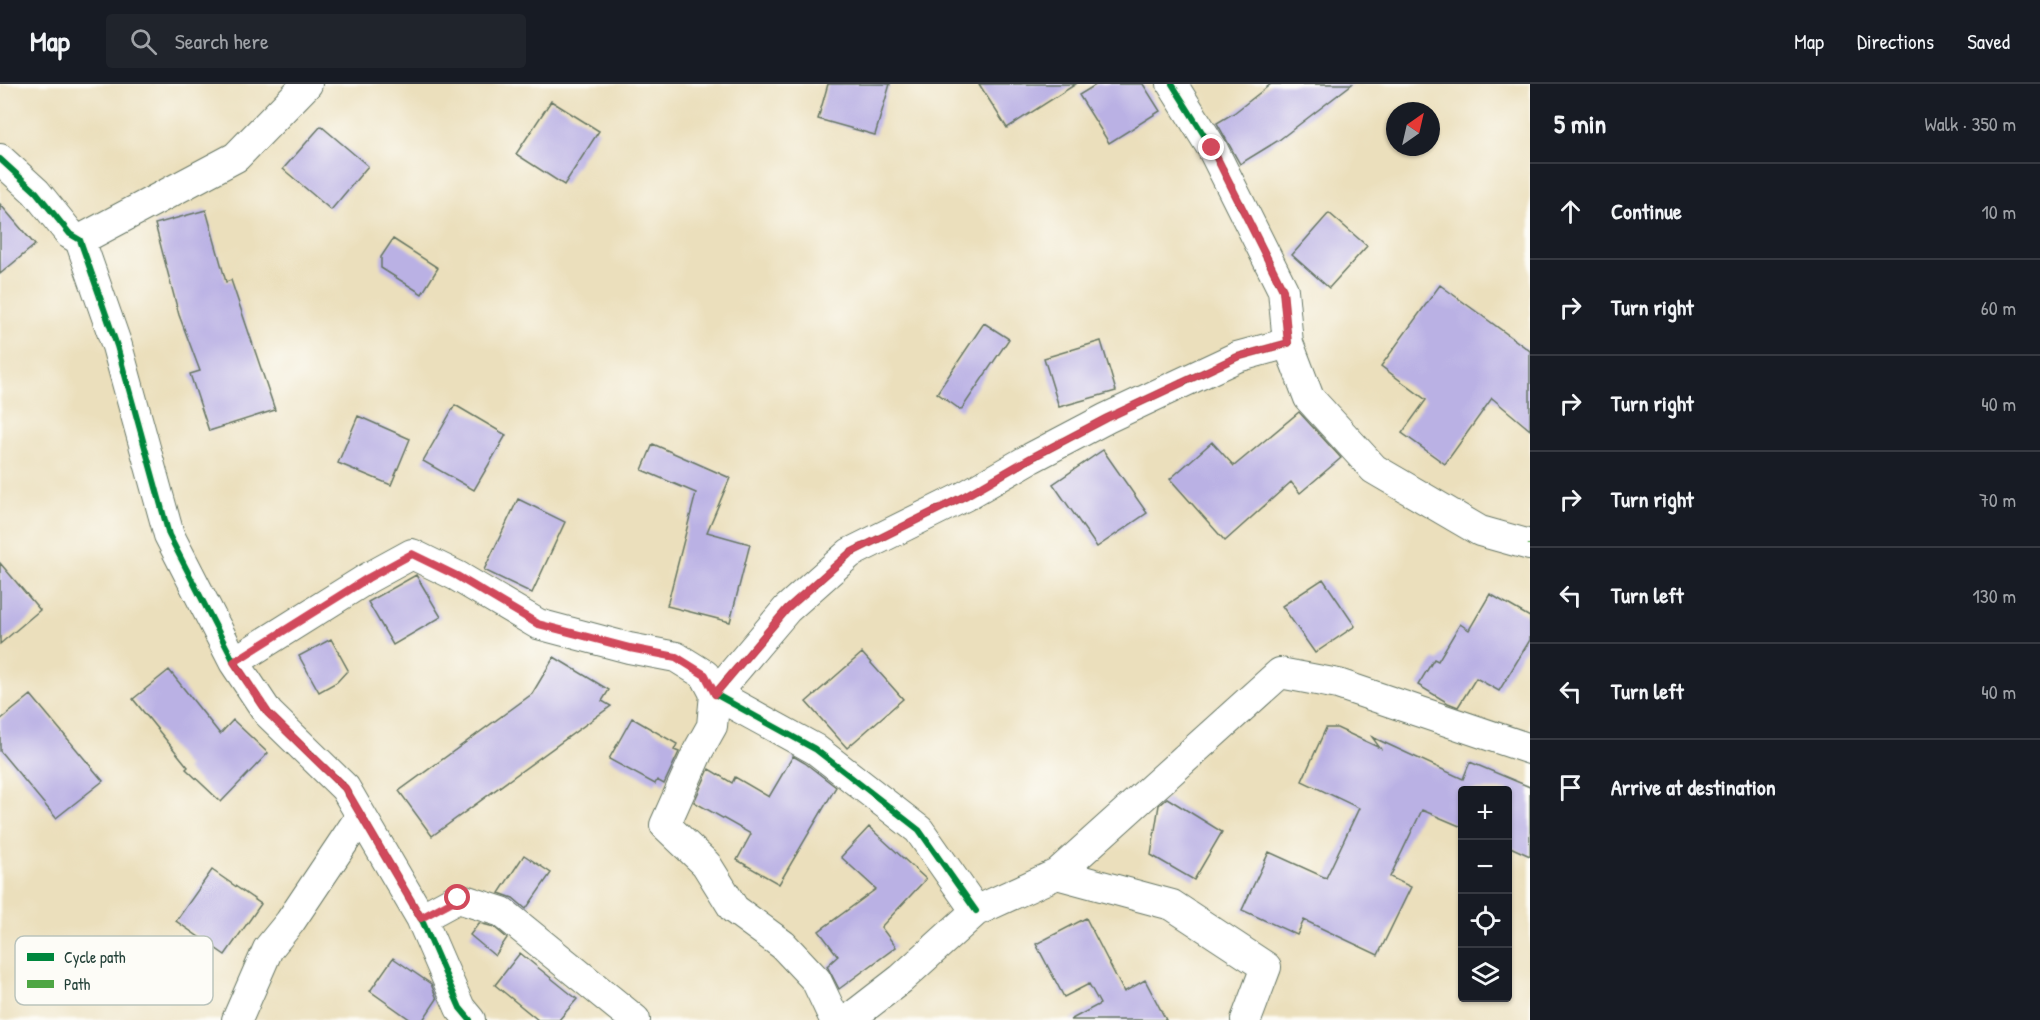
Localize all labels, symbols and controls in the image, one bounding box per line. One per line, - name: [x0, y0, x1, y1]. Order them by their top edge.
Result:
- search box: [106, 14, 526, 68]
- text: Map: [30, 22, 70, 60]
- icon: search: [127, 25, 160, 58]
- text: Search here: [175, 26, 269, 56]
- text: Map: [1794, 27, 1824, 56]
- text: Directions: [1857, 27, 1934, 56]
- text: Saved: [1967, 27, 2010, 56]
- north arrow: [1386, 102, 1440, 156]
- text: 5 min: [1554, 106, 1606, 141]
- text: Walk · 350 m: [1924, 110, 2016, 137]
- route end: [1198, 134, 1224, 160]
- icon: ahead: [1554, 195, 1587, 228]
- text: Continue: [1611, 196, 1682, 226]
- text: 10 m: [1982, 198, 2016, 225]
- icon: right: [1554, 291, 1587, 324]
- text: Turn right: [1611, 292, 1694, 322]
- text: 60 m: [1981, 294, 2016, 321]
- icon: right: [1554, 387, 1587, 420]
- text: Turn right: [1611, 388, 1694, 418]
- text: 40 m: [1981, 390, 2016, 417]
- icon: right: [1554, 483, 1587, 516]
- text: Turn right: [1611, 484, 1694, 514]
- text: 70 m: [1979, 486, 2016, 513]
- icon: left: [1554, 579, 1587, 612]
- text: Turn left: [1611, 580, 1684, 610]
- text: 130 m: [1973, 582, 2016, 609]
- icon: left: [1554, 675, 1587, 708]
- text: Turn left: [1611, 676, 1684, 706]
- text: 40 m: [1981, 678, 2016, 705]
- icon: arrive: [1554, 771, 1587, 804]
- text: Arrive at destination: [1611, 772, 1776, 802]
- map controls: [1458, 786, 1512, 1002]
- button: +: [1458, 786, 1512, 840]
- button: −: [1458, 840, 1512, 894]
- route start: [444, 884, 470, 910]
- button: locate: [1458, 894, 1512, 948]
- legend: [15, 936, 213, 1005]
- text: Cycle path: [64, 946, 126, 968]
- button: layers: [1458, 948, 1512, 1002]
- text: Path: [64, 973, 90, 995]

